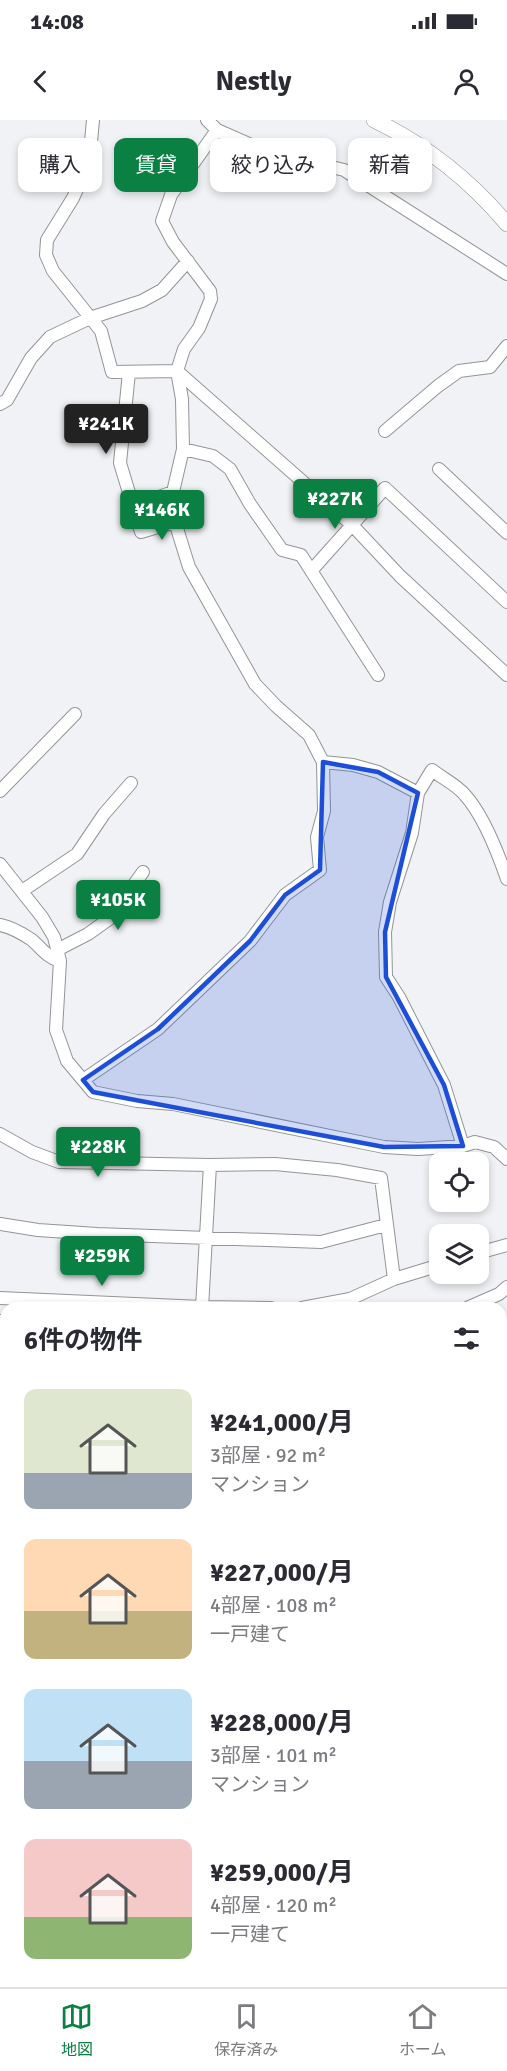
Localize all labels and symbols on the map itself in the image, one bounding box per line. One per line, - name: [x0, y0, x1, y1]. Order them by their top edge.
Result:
- pin: ¥241K: [64, 404, 148, 455]
- pin: ¥227K: [293, 479, 377, 530]
- pin: ¥146K: [120, 490, 204, 541]
- pin: ¥105K: [76, 880, 160, 931]
- pin: ¥228K: [56, 1127, 140, 1178]
- pin: ¥259K: [60, 1236, 144, 1287]

